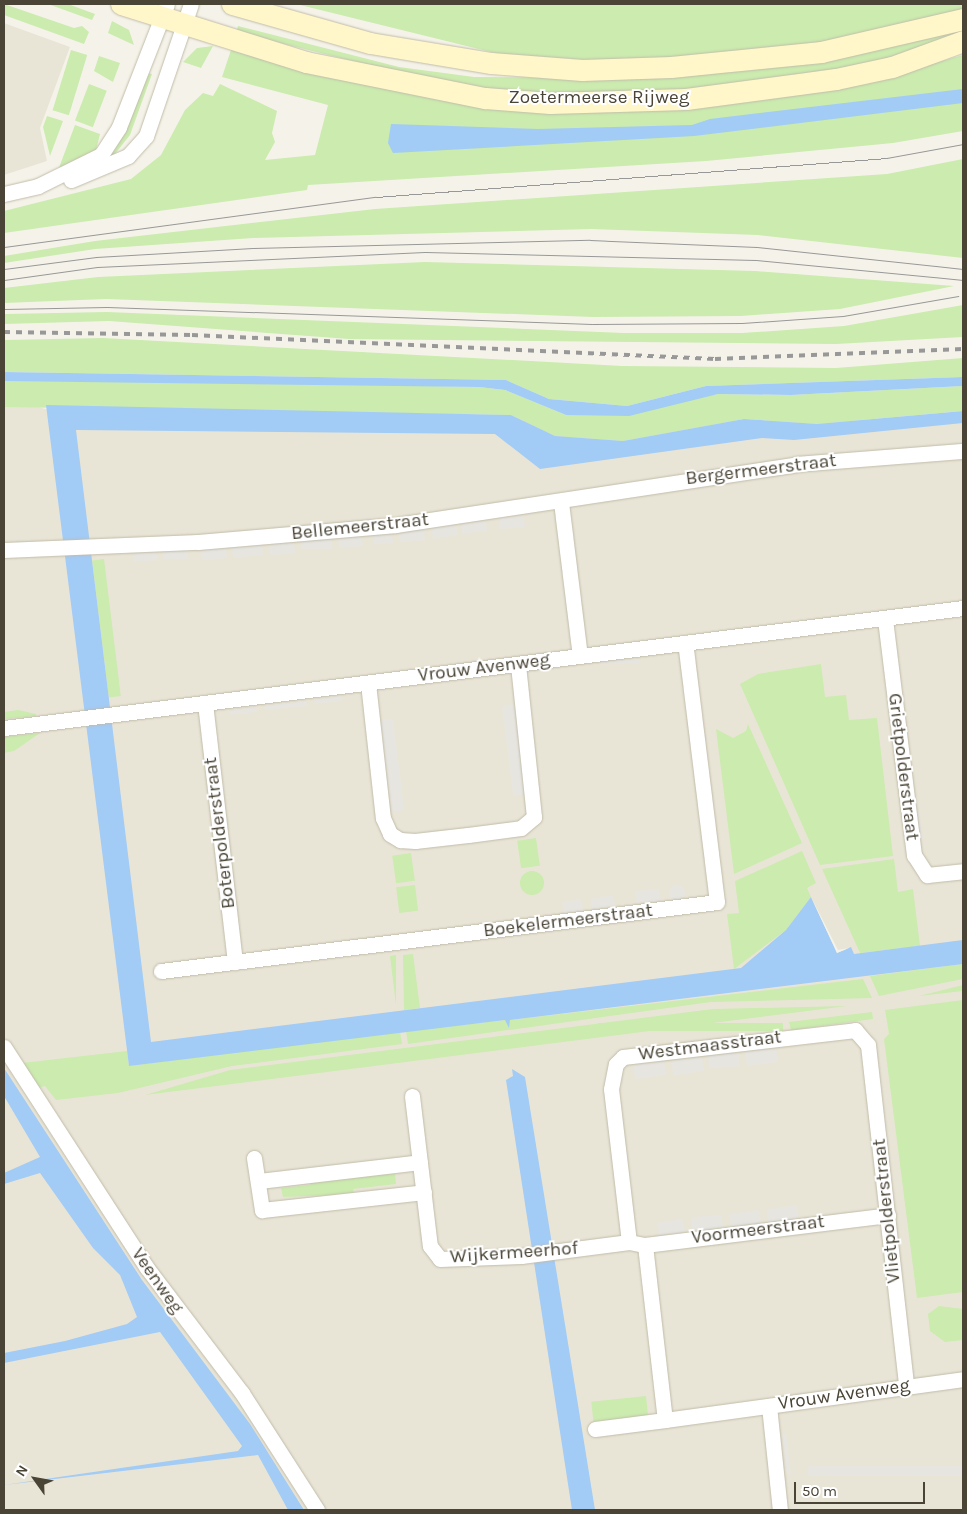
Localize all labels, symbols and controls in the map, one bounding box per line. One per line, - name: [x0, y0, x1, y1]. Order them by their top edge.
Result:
- street label: Zoetermeerse Rijweg: [508, 87, 690, 109]
- street label: Bergermeerstraat: [684, 449, 838, 491]
- street label: Bellemeerstraat: [290, 508, 430, 546]
- street label: Vrouw Avenweg: [417, 649, 551, 687]
- street label: Grietpolderstraat: [883, 692, 923, 842]
- street label: Boterpolderstraat: [199, 756, 241, 910]
- street label: Boekelermeerstraat: [482, 899, 654, 943]
- street label: Westmaasstraat: [637, 1026, 783, 1066]
- street label: Vlietpolderstraat: [868, 1138, 906, 1284]
- street label: Voormeerstraat: [690, 1211, 826, 1249]
- street label: Wijkermeerhof: [449, 1237, 579, 1269]
- street label: Veenweg: [126, 1244, 188, 1318]
- street label: Vrouw Avenweg: [777, 1374, 911, 1416]
- north arrow: [10, 1454, 60, 1504]
- text: N: [12, 1462, 32, 1480]
- scale bar: [797, 1472, 928, 1504]
- text: 50 m: [802, 1482, 837, 1500]

